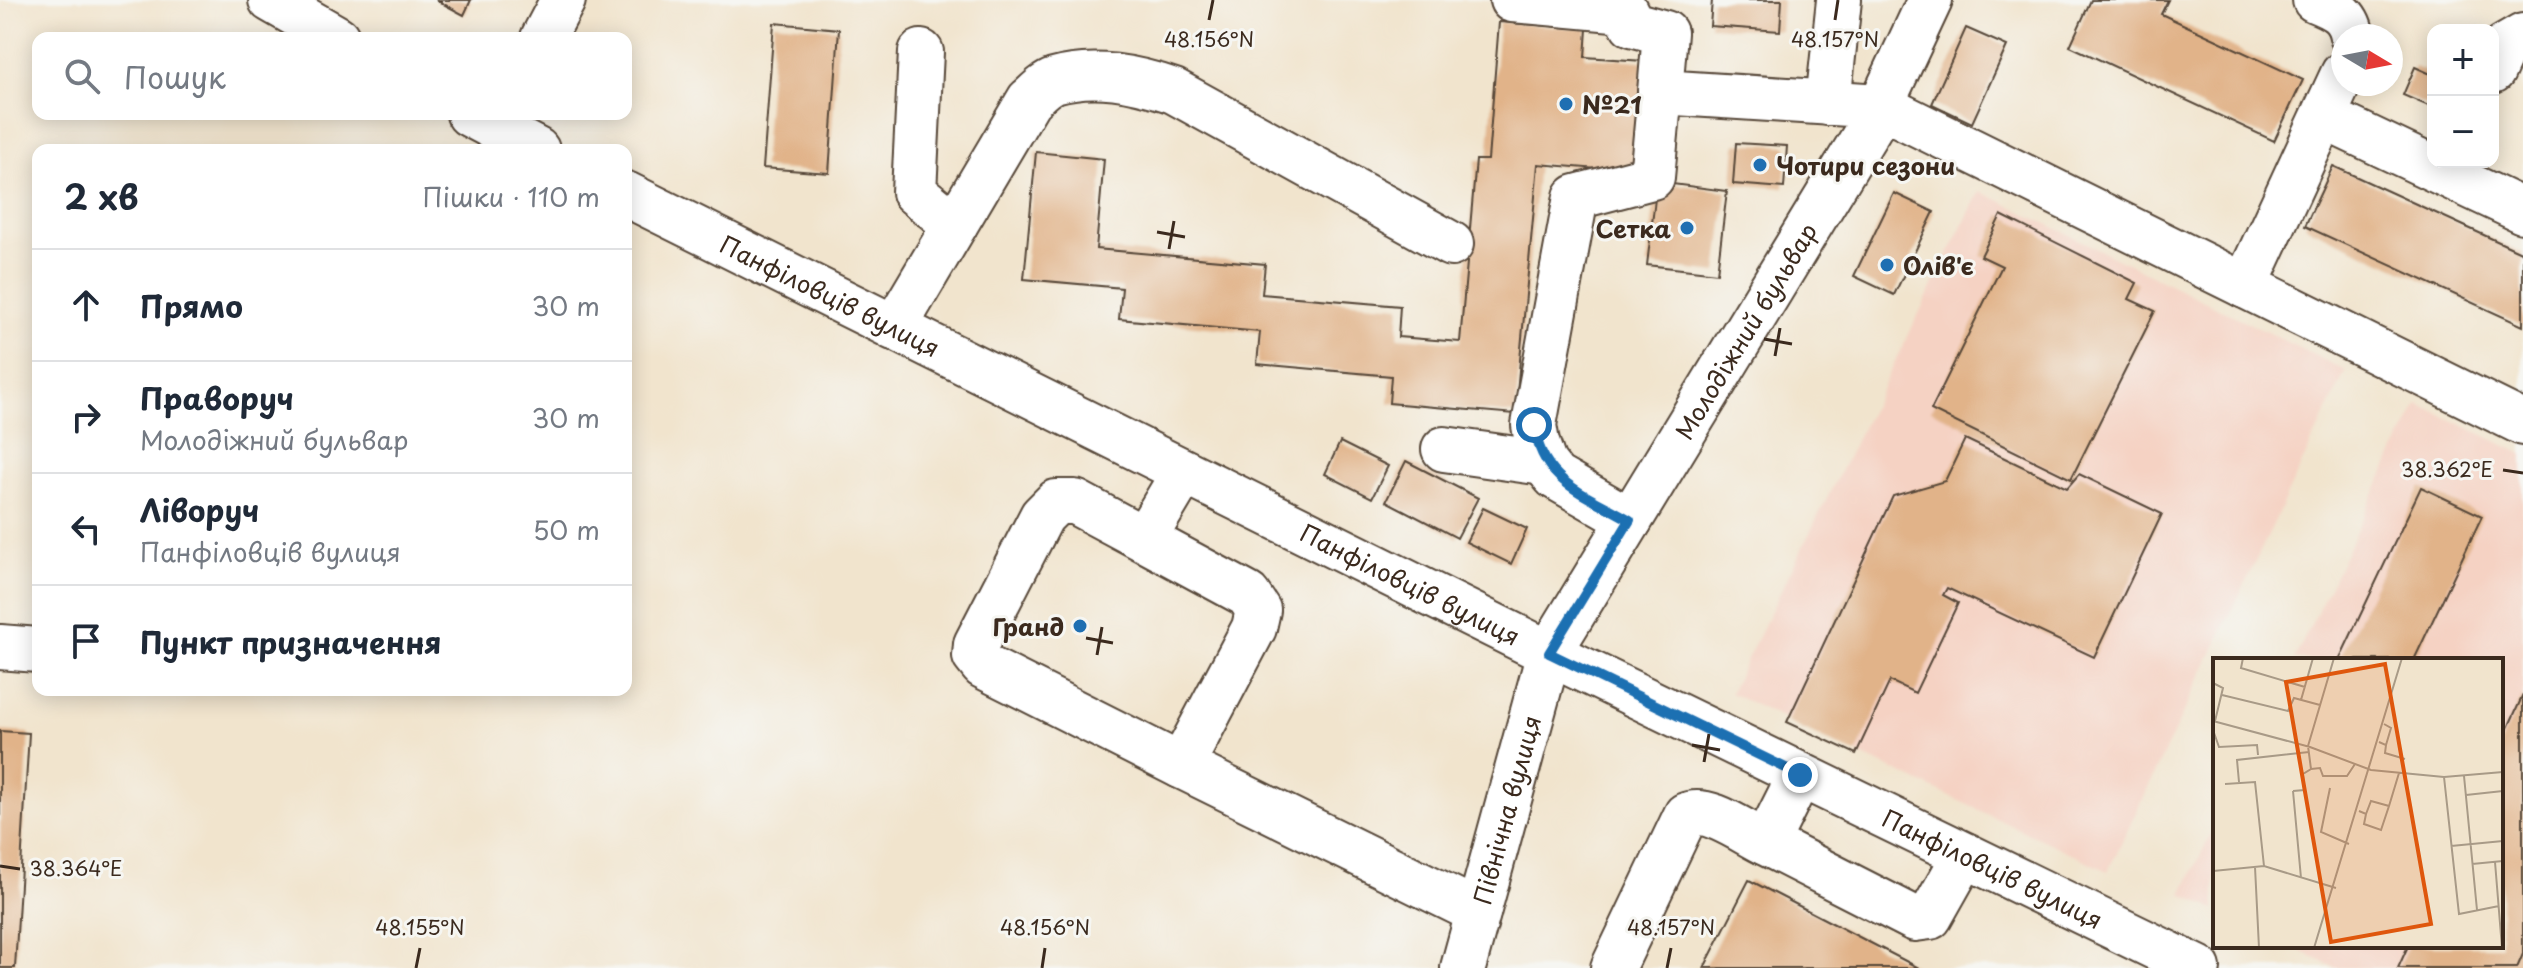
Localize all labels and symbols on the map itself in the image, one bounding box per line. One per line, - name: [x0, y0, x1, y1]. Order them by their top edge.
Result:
- text: 48.156°N: [1164, 24, 1254, 54]
- text: 48.157°N: [1791, 24, 1879, 54]
- north arrow: [2331, 24, 2403, 96]
- place label: №21: [1582, 86, 1642, 122]
- marker: №21: [1557, 95, 1575, 113]
- place label: Чотири сезони: [1776, 147, 1955, 183]
- marker: Чотири сезони: [1751, 156, 1769, 174]
- place label: Сетка: [1595, 210, 1671, 246]
- street label: Молодіжний бульвар: [1666, 216, 1825, 446]
- marker: Сетка: [1678, 219, 1696, 237]
- street label: Панфіловців вулиця: [714, 226, 946, 365]
- place label: Олів'є: [1903, 247, 1974, 283]
- marker: Олів'є: [1878, 256, 1896, 274]
- route start: [1516, 407, 1552, 443]
- text: 38.362°E: [2401, 454, 2493, 484]
- street label: Панфіловців вулиця: [1294, 514, 1526, 654]
- place label: Гранд: [993, 608, 1064, 644]
- marker: Гранд: [1071, 617, 1089, 635]
- inset map: [2213, 658, 2503, 948]
- street label: Північна вулиця: [1463, 711, 1549, 908]
- route end: [1782, 757, 1818, 793]
- street label: Панфіловців вулиця: [1876, 800, 2109, 937]
- text: 38.364°E: [30, 853, 122, 883]
- text: 48.155°N: [375, 912, 465, 942]
- text: 48.156°N: [1000, 912, 1090, 942]
- text: 48.157°N: [1627, 912, 1715, 942]

